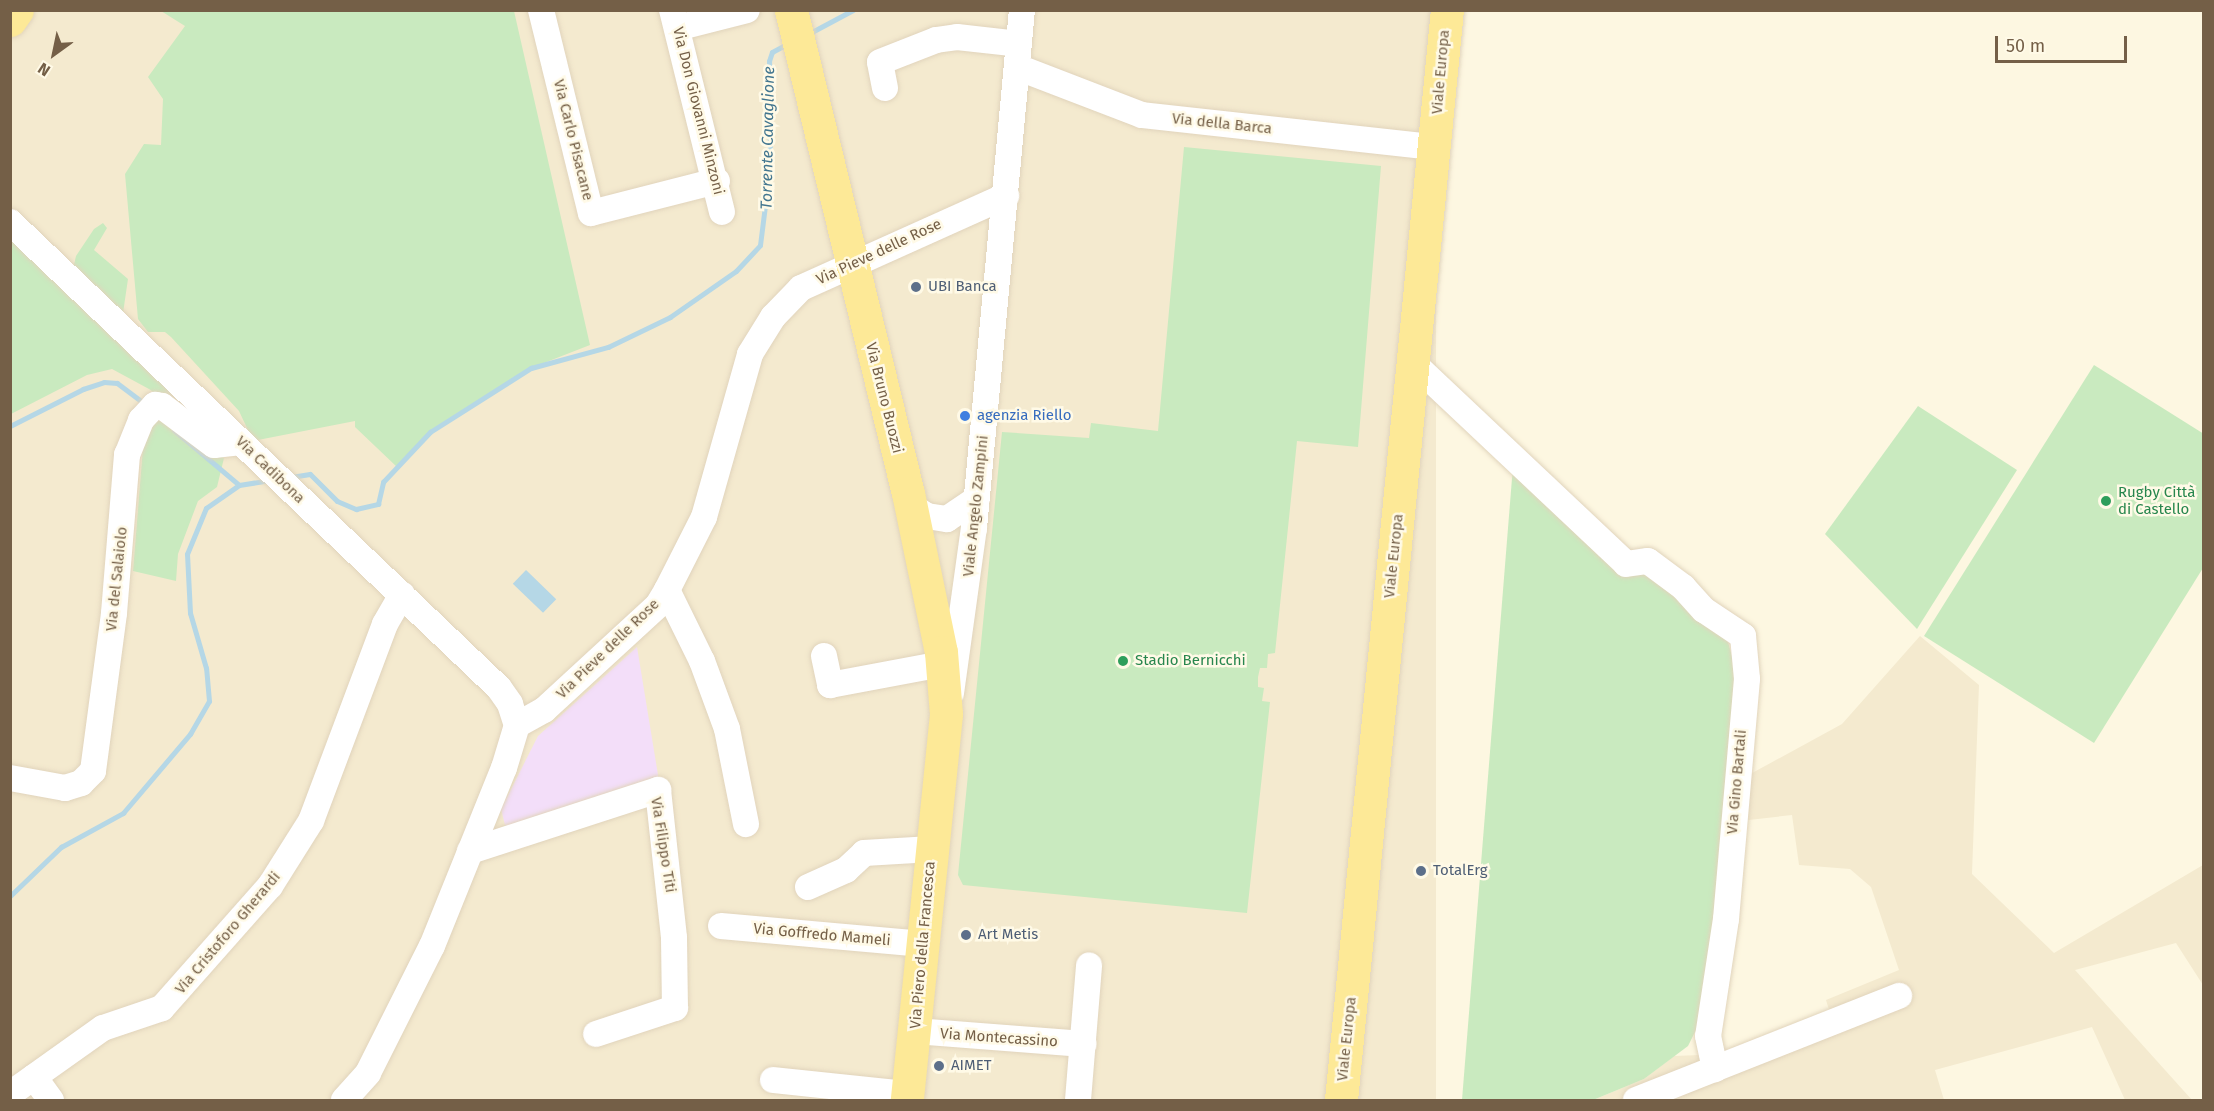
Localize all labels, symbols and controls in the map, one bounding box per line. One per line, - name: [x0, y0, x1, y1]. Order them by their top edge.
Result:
- north arrow: [24, 24, 84, 84]
- scale bar: [1998, 24, 2130, 62]
- street label: Via Don Giovanni Minzoni: [668, 25, 728, 197]
- street label: Viale Europa: [1428, 29, 1454, 115]
- text: 50 m: [2006, 35, 2045, 57]
- text: N: [34, 59, 54, 80]
- water label: Torrente Cavaglione: [757, 66, 779, 210]
- street label: Via Carlo Pisacane: [549, 78, 597, 202]
- street label: Via della Barca: [1171, 110, 1273, 138]
- street label: Via Pieve delle Rose: [814, 215, 944, 289]
- place label: UBI Banca: [928, 278, 997, 296]
- marker: UBI Banca: [909, 280, 923, 294]
- street label: Via Bruno Buozzi: [862, 341, 906, 455]
- place label: agenzia Riello: [977, 407, 1071, 425]
- marker: agenzia Riello: [958, 409, 972, 423]
- street label: Via Cadibona: [232, 433, 308, 507]
- street label: Viale Angelo Zampini: [960, 434, 992, 578]
- place label: Rugby Città di Castello: [2118, 483, 2195, 518]
- marker: Rugby Città di Castello: [2099, 494, 2113, 508]
- street label: Viale Europa: [1381, 513, 1407, 599]
- street label: Via del Salaiolo: [103, 526, 131, 632]
- street label: Via Pieve delle Rose: [553, 595, 663, 703]
- place label: Stadio Bernicchi: [1135, 652, 1246, 670]
- marker: Stadio Bernicchi: [1116, 654, 1130, 668]
- street label: Via Gino Bartali: [1723, 729, 1751, 835]
- street label: Via Filippo Titi: [647, 796, 679, 894]
- street label: Via Piero della Francesca: [907, 860, 939, 1030]
- place label: TotalErg: [1433, 862, 1488, 880]
- marker: TotalErg: [1414, 864, 1428, 878]
- street label: Via Cristoforo Gherardi: [172, 868, 284, 998]
- street label: Via Goffredo Mameli: [753, 920, 891, 950]
- place label: Art Metis: [978, 926, 1038, 944]
- marker: Art Metis: [959, 928, 973, 942]
- street label: Viale Europa: [1334, 996, 1360, 1082]
- street label: Via Montecassino: [940, 1025, 1058, 1051]
- place label: AIMET: [951, 1057, 991, 1075]
- marker: AIMET: [932, 1059, 946, 1073]

